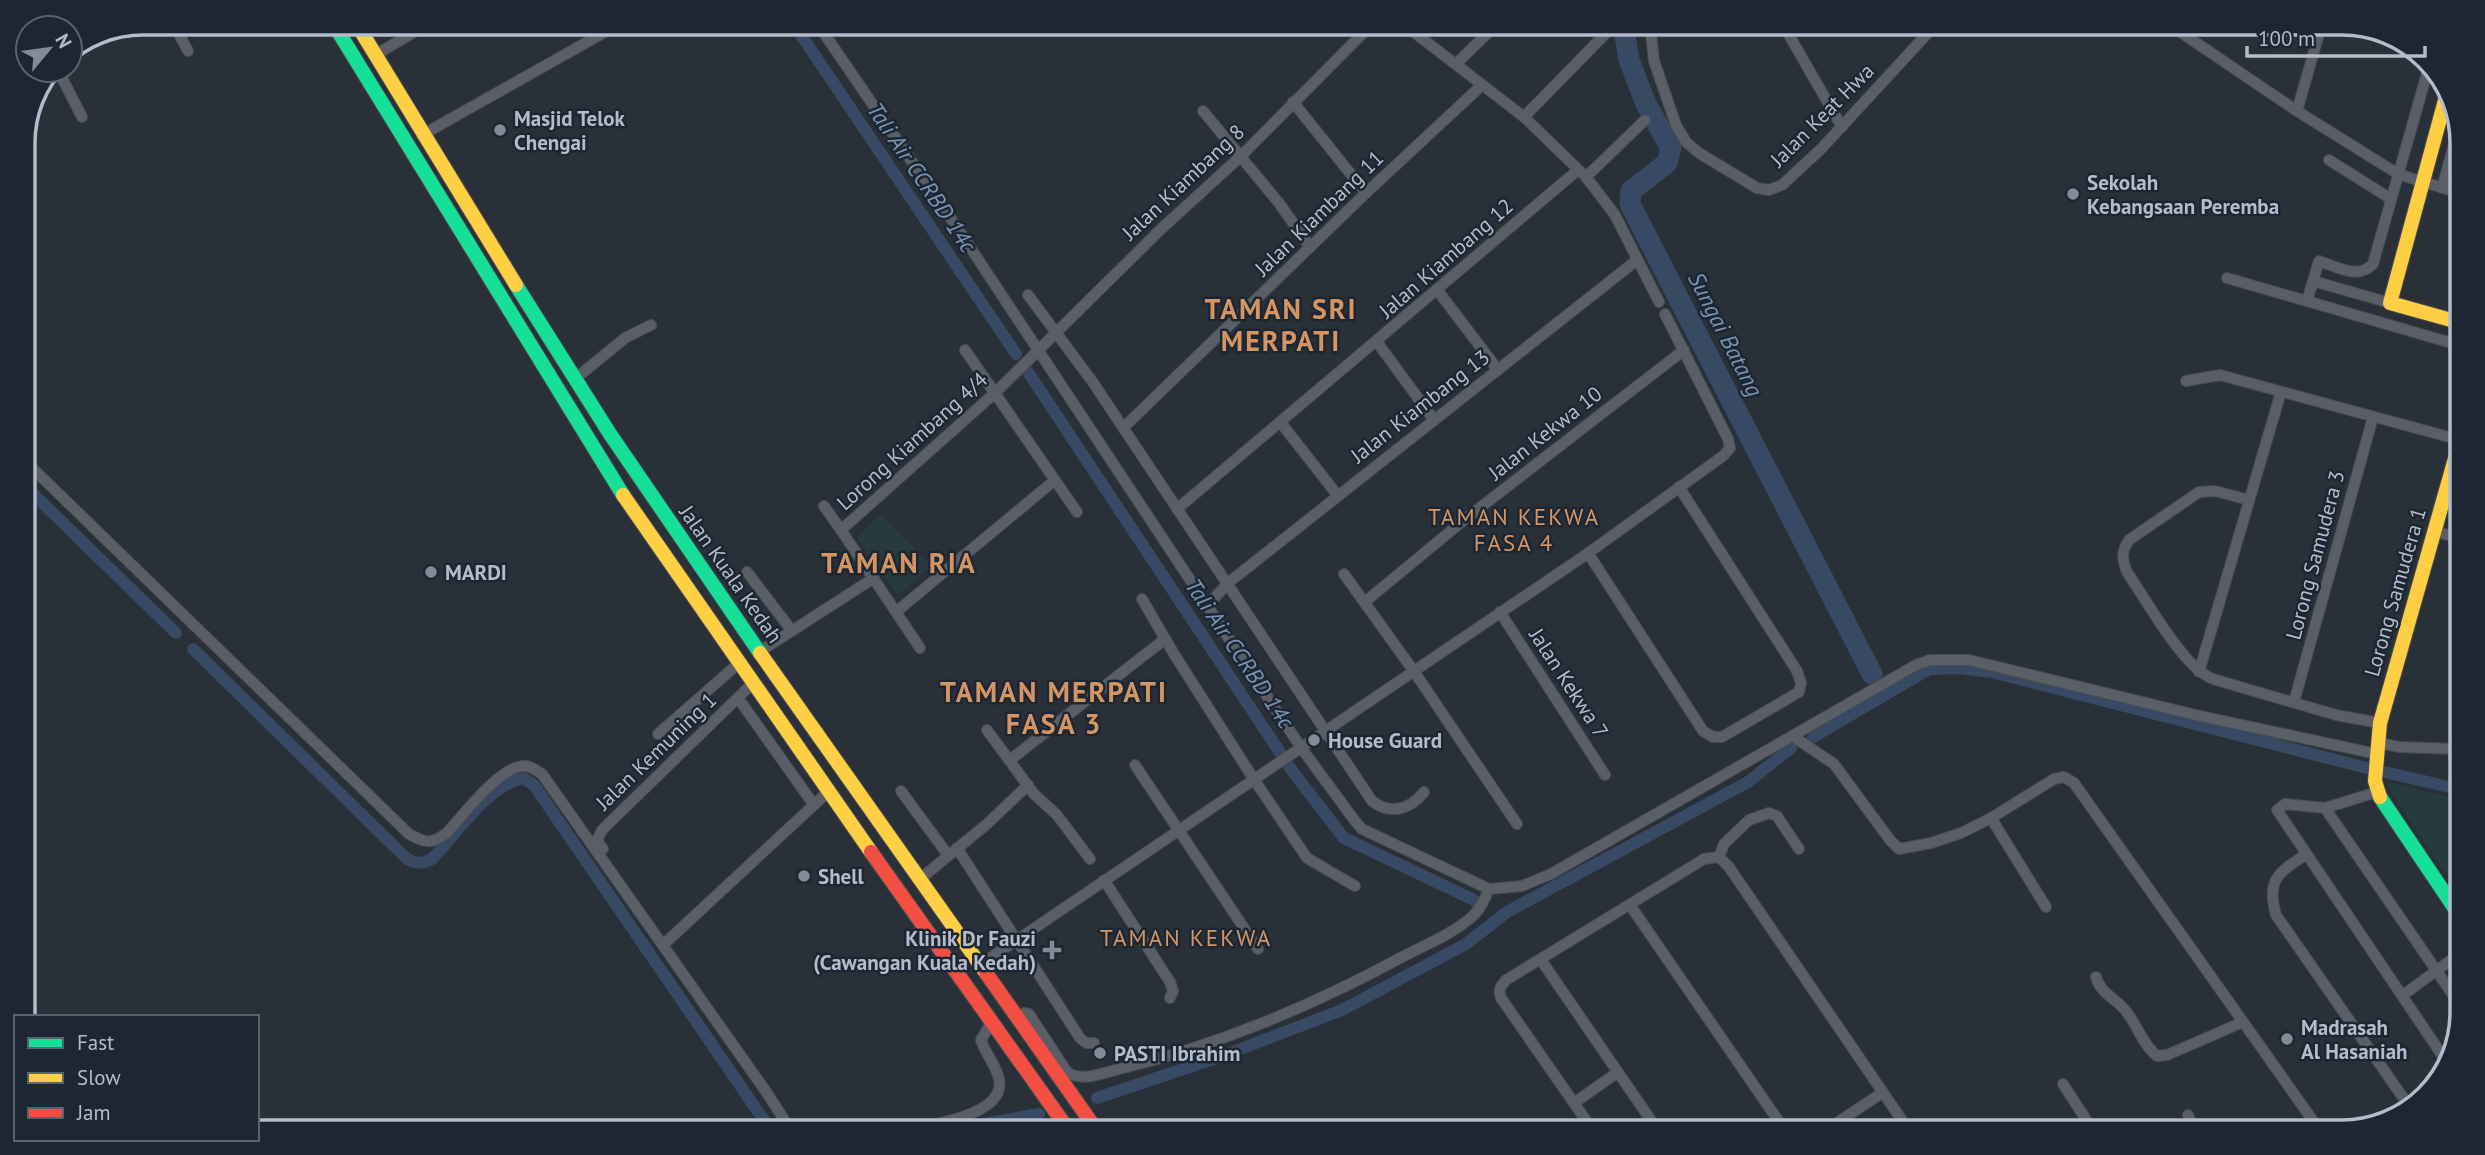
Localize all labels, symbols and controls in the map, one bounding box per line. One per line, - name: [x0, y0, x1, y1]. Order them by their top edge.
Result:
- north arrow: [14, 14, 84, 84]
- scale bar: [2247, 14, 2426, 58]
- text: 100 m: [2258, 25, 2315, 52]
- text: N: [50, 29, 77, 52]
- street label: Jalan Keat Hwa: [1764, 57, 1880, 173]
- water label: Tali Air CCRBD 14c: [861, 96, 983, 258]
- place label: Masjid Telok Chengai: [514, 105, 626, 156]
- street label: Jalan Kiambang 8: [1115, 118, 1250, 246]
- marker: Masjid Telok Chengai: [492, 122, 508, 138]
- street label: Jalan Kiambang 11: [1248, 145, 1389, 282]
- place label: Sekolah Kebangsaan Peremba: [2087, 169, 2279, 220]
- marker: Sekolah Kebangsaan Peremba: [2065, 186, 2081, 202]
- street label: Jalan Kiambang 12: [1373, 192, 1519, 324]
- water label: Sungai Batang: [1682, 267, 1770, 402]
- district label: TAMAN SRI MERPATI: [1204, 290, 1358, 359]
- street label: Jalan Kiambang 13: [1344, 343, 1495, 469]
- street label: Lorong Kiambang 4/4: [831, 366, 993, 516]
- street label: Jalan Kekwa 10: [1482, 380, 1607, 486]
- street label: Lorong Samudera 3: [2279, 467, 2351, 643]
- street label: Jalan Kuala Kedah: [673, 499, 789, 648]
- district label: TAMAN KEKWA FASA 4: [1428, 502, 1600, 557]
- street label: Lorong Samudera 1: [2358, 505, 2432, 679]
- district label: TAMAN RIA: [821, 544, 977, 581]
- place label: MARDI: [445, 559, 507, 586]
- marker: MARDI: [423, 564, 439, 580]
- water label: Tali Air CCRBD 14c: [1179, 572, 1301, 734]
- street label: Jalan Kekwa 7: [1523, 622, 1615, 743]
- district label: TAMAN MERPATI FASA 3: [940, 673, 1168, 742]
- street label: Jalan Kemuning 1: [589, 686, 722, 816]
- place label: House Guard: [1328, 727, 1442, 754]
- marker: House Guard: [1306, 732, 1322, 748]
- place label: Shell: [818, 863, 864, 890]
- marker: Shell: [796, 868, 812, 884]
- district label: TAMAN KEKWA: [1100, 923, 1272, 952]
- place label: Klinik Dr Fauzi (Cawangan Kuala Kedah): [813, 925, 1036, 976]
- marker: Klinik Dr Fauzi (Cawangan Kuala Kedah): [1042, 940, 1062, 960]
- place label: Madrasah Al Hasaniah: [2301, 1014, 2408, 1065]
- legend: [14, 1015, 259, 1141]
- text: Fast: [77, 1029, 114, 1056]
- marker: Madrasah Al Hasaniah: [2279, 1031, 2295, 1047]
- place label: PASTI Ibrahim: [1114, 1040, 1240, 1067]
- marker: PASTI Ibrahim: [1092, 1045, 1108, 1061]
- text: Slow: [77, 1064, 121, 1091]
- text: Jam: [76, 1099, 111, 1126]

